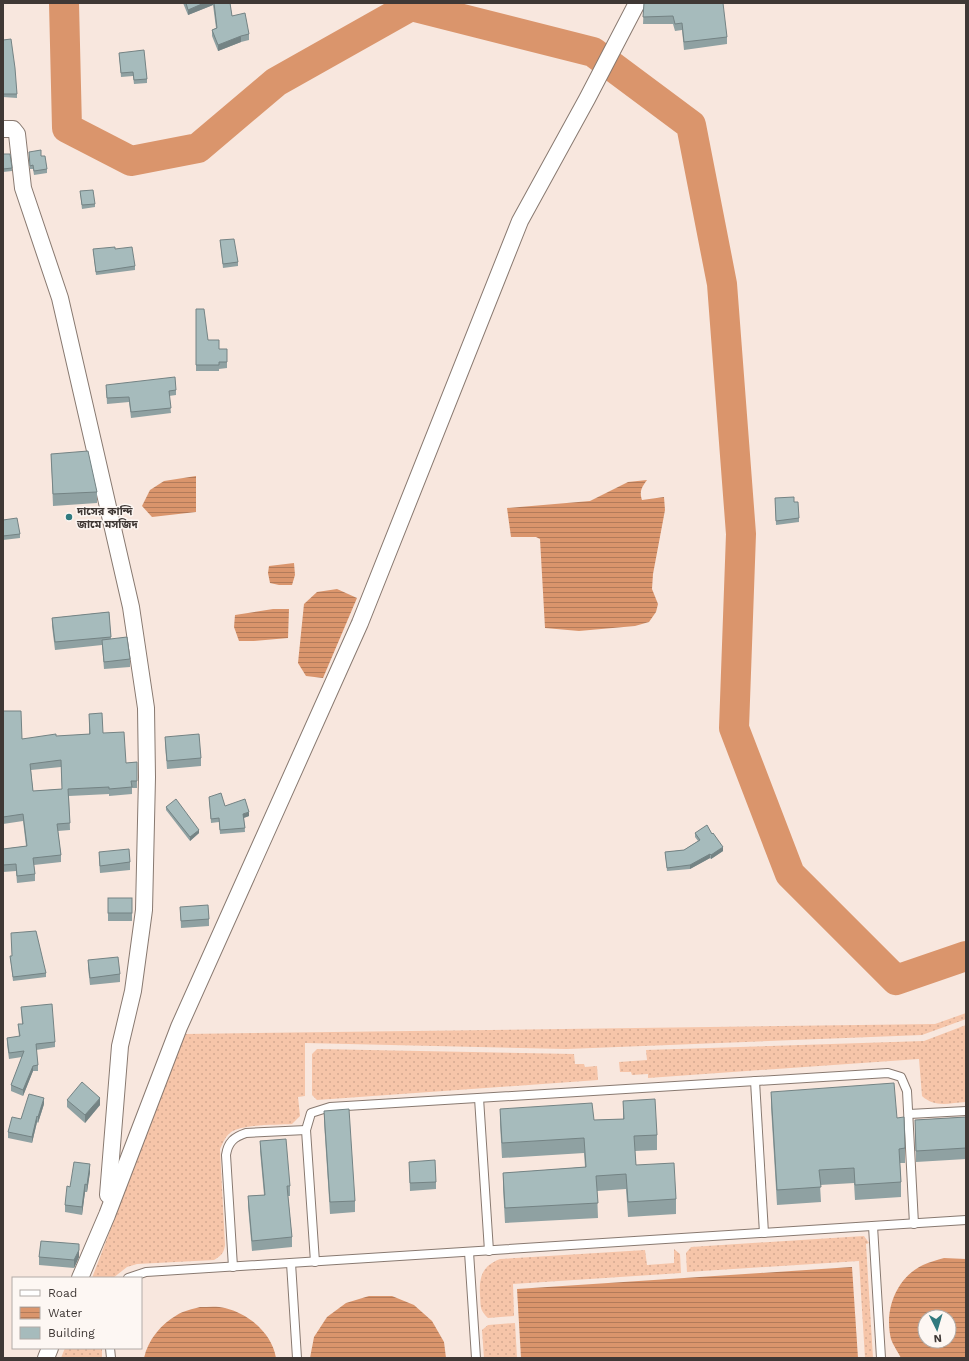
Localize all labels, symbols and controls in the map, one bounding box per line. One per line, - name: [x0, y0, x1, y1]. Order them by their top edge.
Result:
- place label: দাসের কান্দি জামে মসজিদ: [76, 505, 138, 531]
- marker: দাসের কান্দি জামে মসজিদ: [64, 512, 74, 522]
- legend: [12, 1277, 142, 1349]
- text: Road: [48, 1286, 77, 1300]
- text: Water: [48, 1306, 83, 1320]
- north arrow: [917, 1309, 957, 1349]
- text: Building: [48, 1326, 95, 1340]
- text: N: [933, 1332, 942, 1345]

